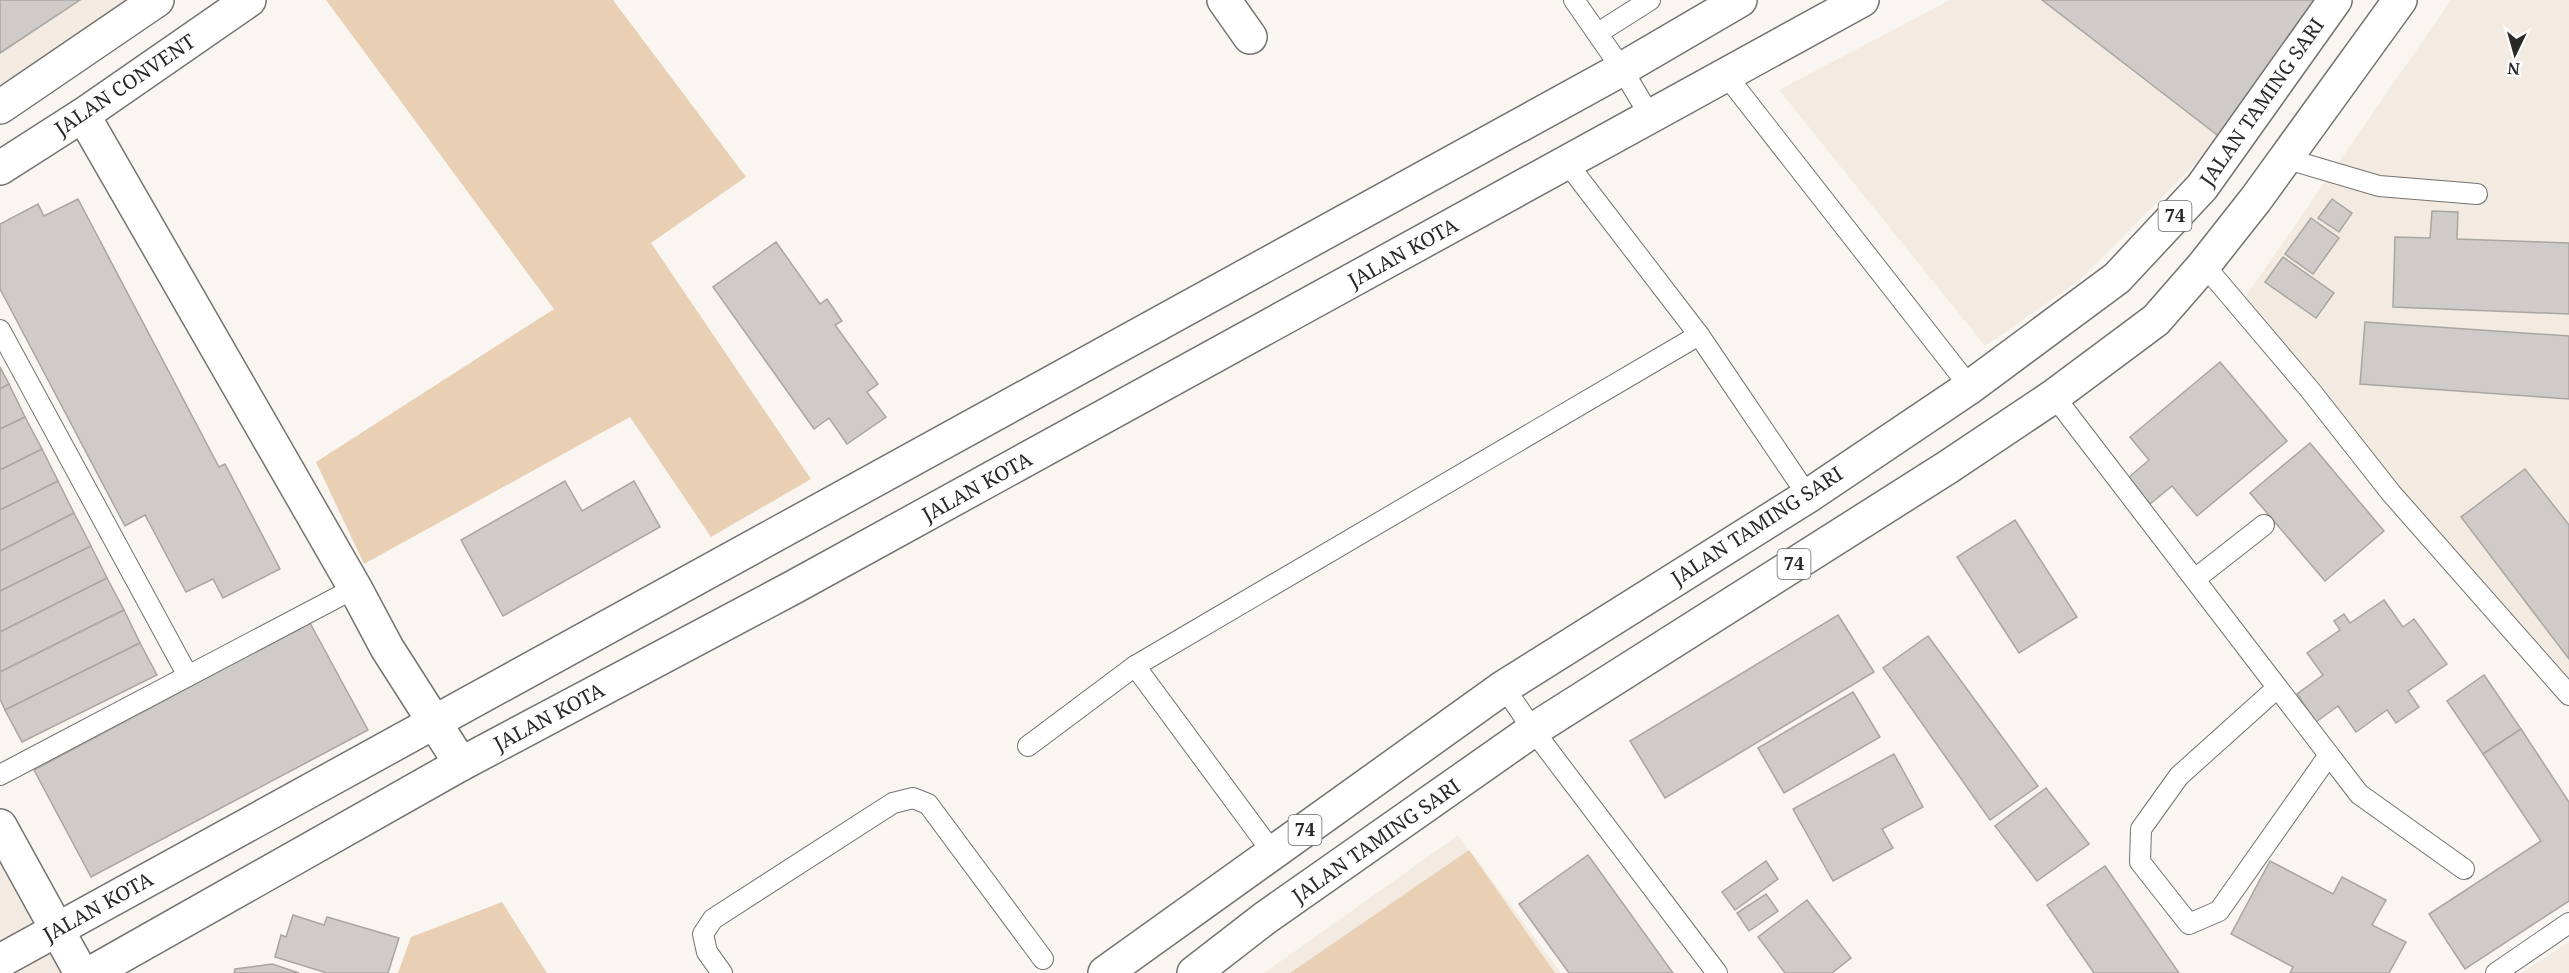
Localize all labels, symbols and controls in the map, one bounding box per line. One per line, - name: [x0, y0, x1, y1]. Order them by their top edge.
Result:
- street label: JALAN TAMING SARI: [2193, 12, 2330, 192]
- north arrow: [2485, 24, 2545, 84]
- street label: JALAN CONVENT: [48, 28, 200, 142]
- text: N: [2506, 57, 2521, 80]
- road number: 74: [2158, 201, 2192, 231]
- street label: JALAN KOTA: [1342, 211, 1463, 294]
- street label: JALAN KOTA: [916, 445, 1037, 528]
- street label: JALAN TAMING SARI: [1665, 460, 1848, 592]
- road number: 74: [1778, 549, 1810, 579]
- street label: JALAN KOTA: [488, 676, 610, 757]
- street label: JALAN TAMING SARI: [1286, 772, 1465, 909]
- road number: 74: [1288, 815, 1322, 845]
- street label: JALAN KOTA: [37, 865, 158, 948]

